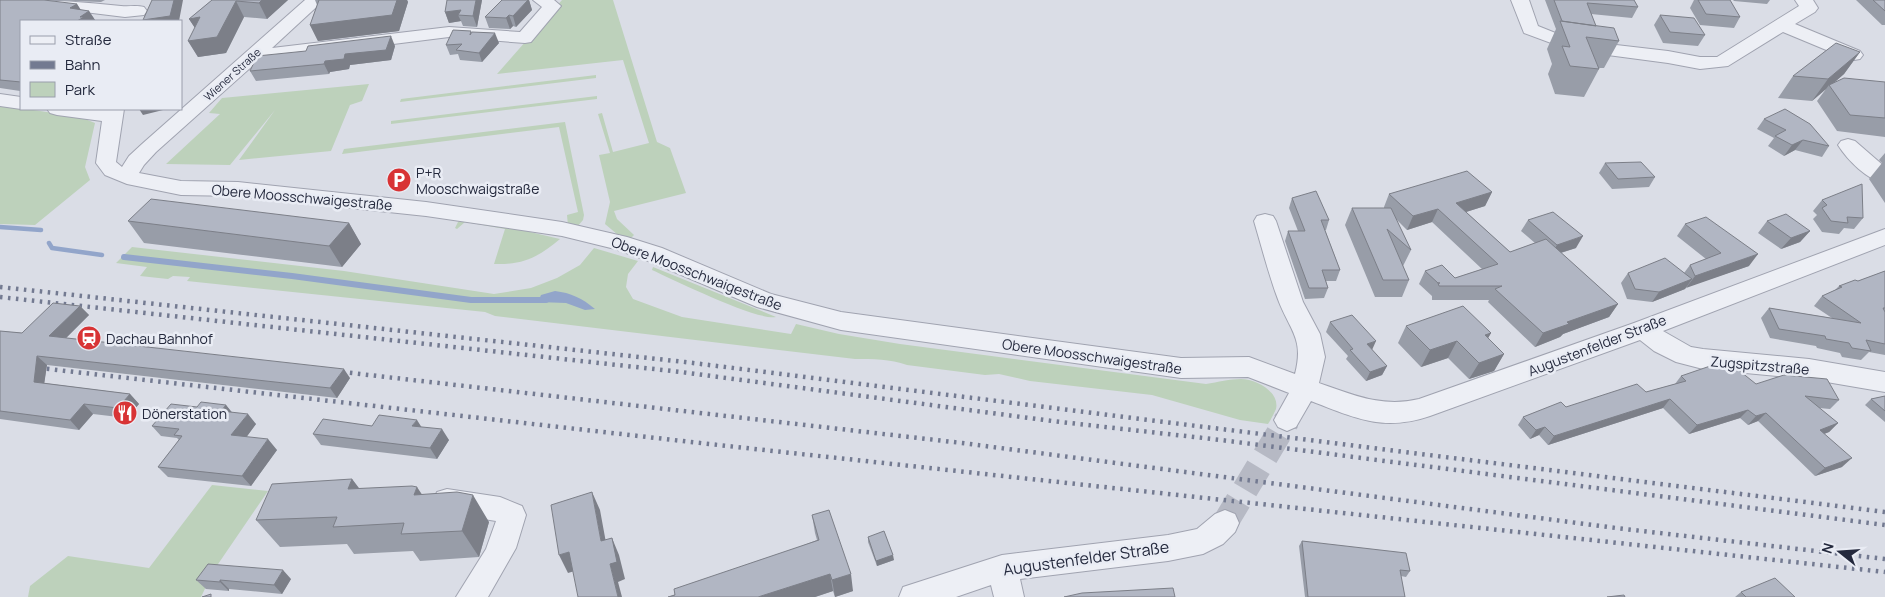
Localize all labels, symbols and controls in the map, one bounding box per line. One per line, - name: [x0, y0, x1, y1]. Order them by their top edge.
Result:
- legend: [20, 20, 182, 110]
- text: Straße: [65, 29, 112, 50]
- street label: Wiener Straße: [200, 44, 264, 104]
- text: Bahn: [65, 54, 100, 75]
- text: Park: [65, 79, 95, 100]
- place label: P+R Mooschwaigstraße: [416, 163, 539, 198]
- parking icon: P+R Mooschwaigstraße: [386, 167, 412, 193]
- street label: Obere Moosschwaigestraße: [211, 180, 393, 214]
- street label: Obere Moosschwaigestraße: [609, 232, 785, 314]
- street label: Augustenfelder Straße: [1525, 310, 1669, 380]
- station icon: Dachau Bahnhof: [76, 325, 102, 351]
- place label: Dachau Bahnhof: [106, 329, 213, 348]
- street label: Obere Moosschwaigestraße: [1001, 334, 1183, 378]
- street label: Zugspitzstraße: [1710, 351, 1810, 379]
- restaurant icon: Dönerstation: [112, 400, 138, 426]
- place label: Dönerstation: [142, 404, 227, 423]
- north arrow: [1815, 527, 1865, 577]
- street label: Augustenfelder Straße: [1002, 535, 1170, 581]
- text: N: [1817, 540, 1838, 556]

